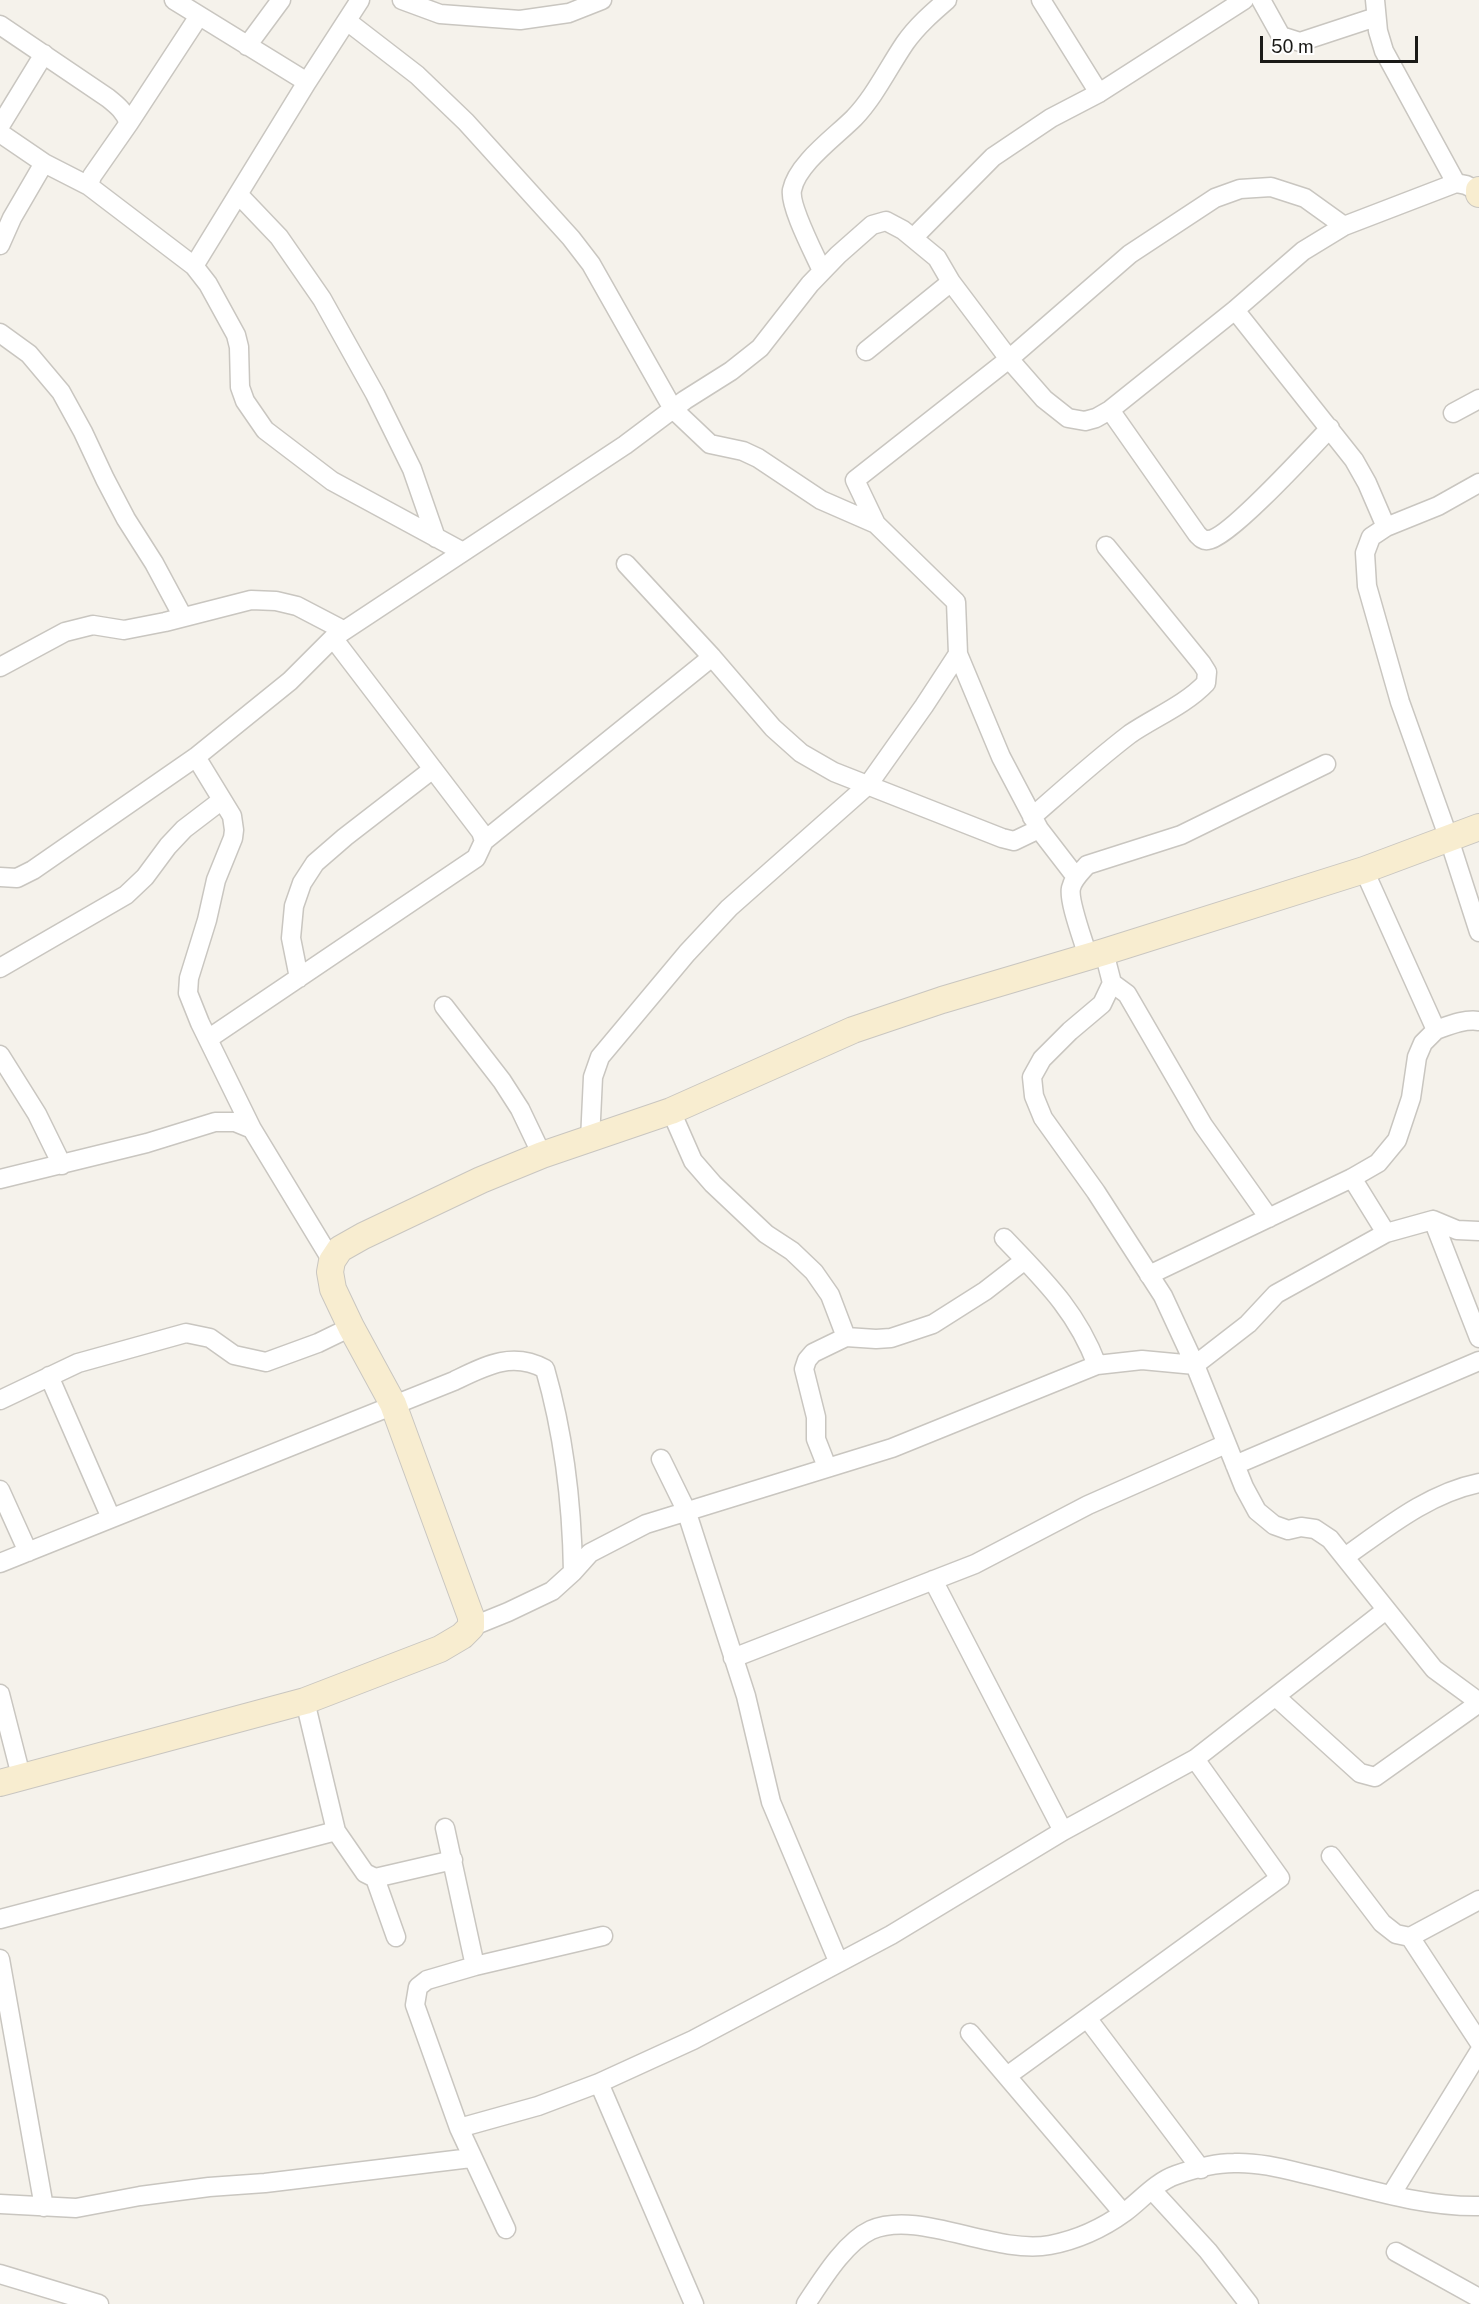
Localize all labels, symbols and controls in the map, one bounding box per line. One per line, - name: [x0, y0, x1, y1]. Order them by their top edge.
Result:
- scale bar: [1263, 24, 1420, 62]
- text: 50 m: [1271, 36, 1314, 57]

